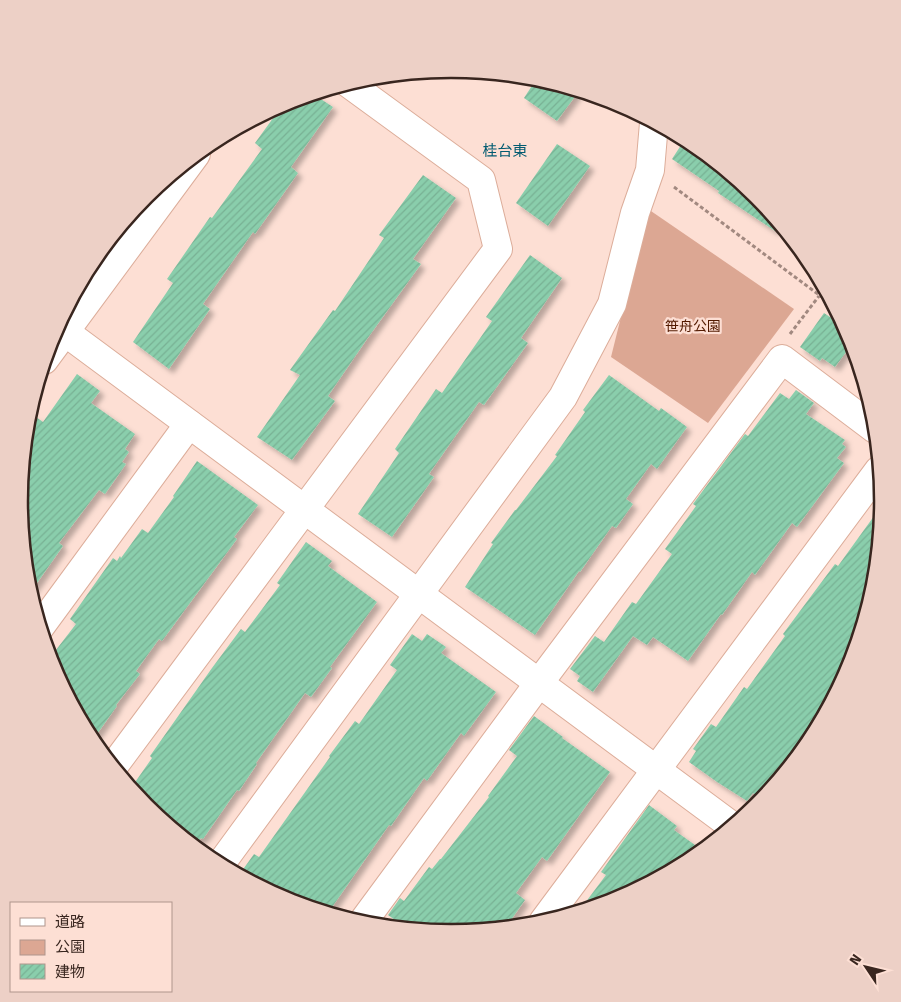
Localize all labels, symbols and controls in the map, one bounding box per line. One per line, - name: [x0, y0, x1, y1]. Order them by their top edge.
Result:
- district label: 桂台東: [482, 142, 528, 160]
- park label: 笹舟公園: [665, 318, 721, 335]
- legend: [10, 902, 172, 992]
- text: 道路: [55, 913, 85, 931]
- text: 公園: [55, 938, 85, 956]
- north arrow: [841, 942, 891, 992]
- text: N: [846, 951, 865, 969]
- text: 建物: [55, 963, 85, 981]

